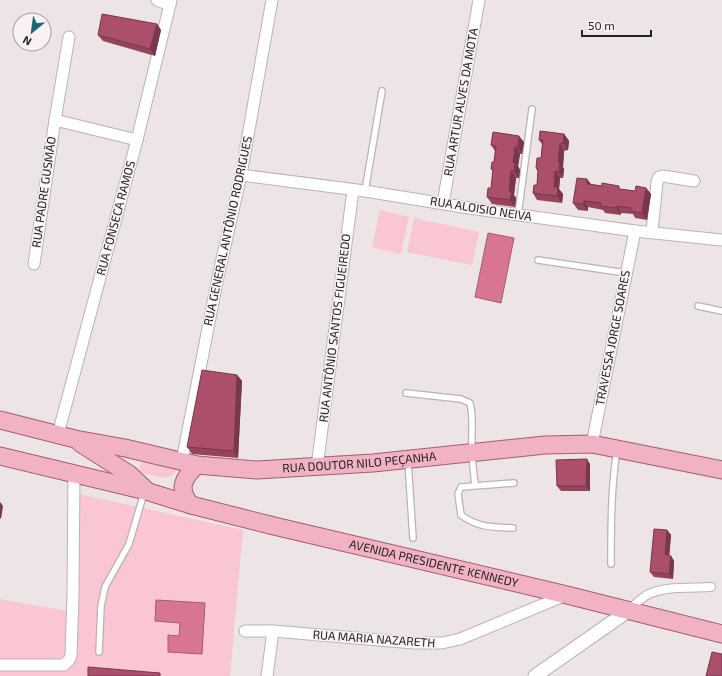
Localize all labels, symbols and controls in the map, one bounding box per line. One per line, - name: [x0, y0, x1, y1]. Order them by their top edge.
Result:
- north arrow: [12, 12, 52, 52]
- scale bar: [582, 12, 651, 38]
- text: 50 m: [588, 18, 615, 32]
- street label: RUA ARTUR ALVES DA MOTA: [440, 26, 480, 177]
- text: N: [20, 34, 34, 49]
- street label: RUA GENERAL ANTÔNIO RODRIGUES: [200, 134, 254, 327]
- street label: RUA PADRE GUSMÃO: [28, 135, 58, 248]
- street label: RUA FONSECA RAMOS: [93, 159, 137, 277]
- street label: RUA ALOISIO NEIVA: [429, 193, 534, 223]
- street label: RUA ANTÔNIO SANTOS FIGUEIREDO: [315, 233, 353, 423]
- street label: TRAVESSA JORGE SOARES: [592, 268, 632, 407]
- street label: RUA DOUTOR NILO PEÇANHA: [282, 448, 438, 474]
- street label: AVENIDA PRESIDENTE KENNEDY: [348, 536, 520, 589]
- street label: RUA MARIA NAZARETH: [312, 627, 436, 649]

